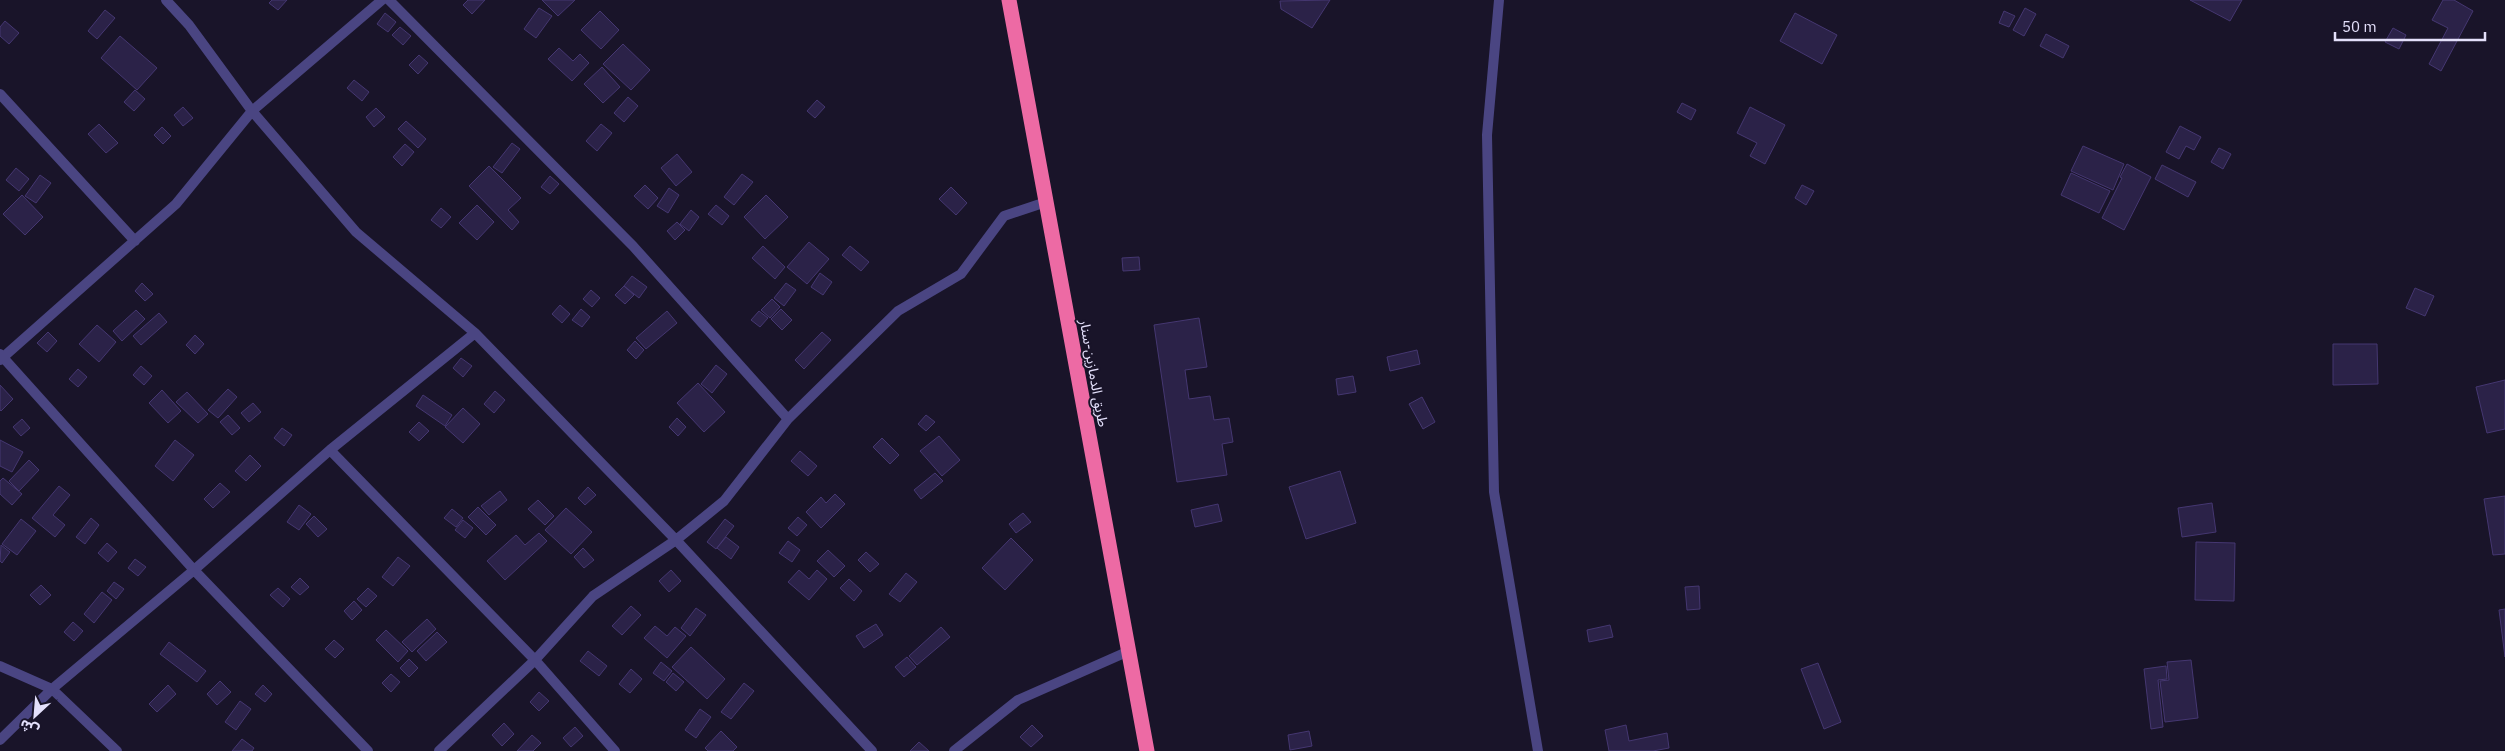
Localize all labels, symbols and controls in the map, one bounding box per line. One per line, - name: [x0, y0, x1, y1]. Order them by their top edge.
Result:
- scale bar: [2335, 10, 2485, 42]
- text: 50 m: [2342, 17, 2377, 36]
- street label: طريق الدمازين-سنار: [1075, 317, 1112, 428]
- north arrow: [10, 691, 60, 741]
- text: ش: [17, 715, 42, 740]

